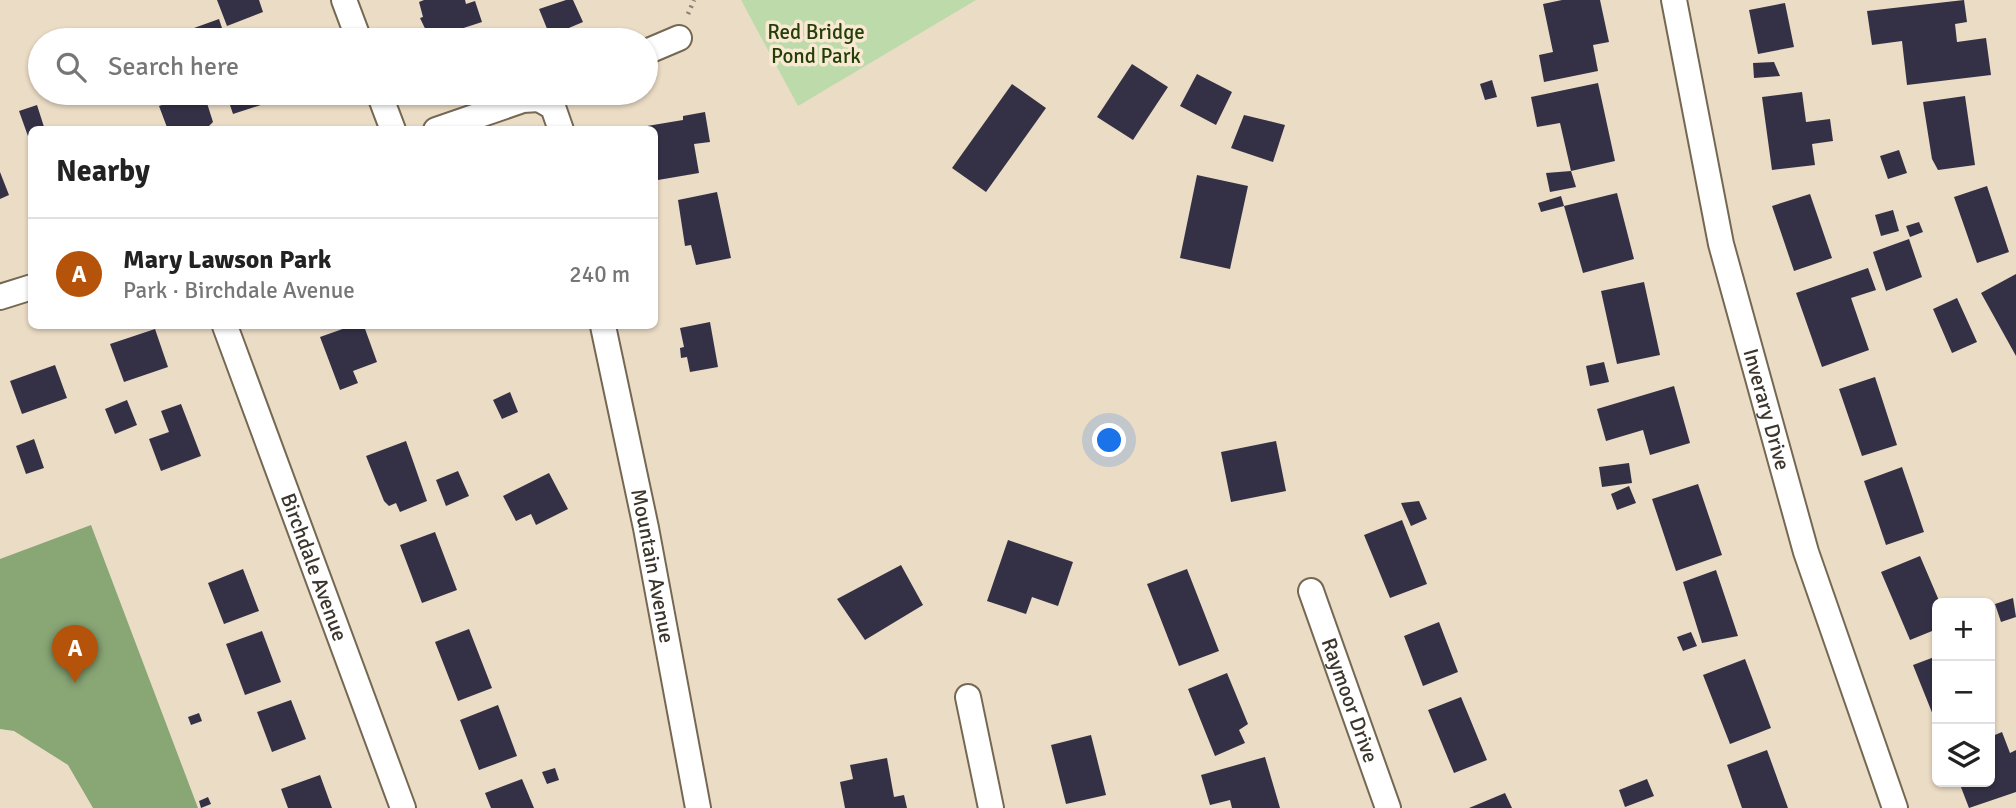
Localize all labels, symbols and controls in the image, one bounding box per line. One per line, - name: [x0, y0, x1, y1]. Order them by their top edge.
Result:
- park label: Red Bridge Pond Park: [767, 19, 865, 69]
- search box: [28, 28, 658, 105]
- icon: search: [52, 48, 90, 86]
- text: Search here: [108, 51, 239, 83]
- text: Nearby: [56, 153, 150, 190]
- text: Mary Lawson Park: [123, 244, 331, 276]
- text: A: [72, 260, 86, 289]
- text: 240 m: [569, 260, 630, 289]
- text: Park · Birchdale Avenue: [123, 276, 355, 305]
- street label: Inverary Drive: [1737, 346, 1796, 473]
- your location: [1092, 423, 1126, 457]
- street label: Mountain Avenue: [625, 486, 680, 645]
- street label: Birchdale Avenue: [275, 490, 353, 645]
- map controls: [1932, 598, 1995, 787]
- button: +: [1932, 598, 1995, 661]
- pin: A: [52, 625, 98, 683]
- street label: Raymoor Drive: [1316, 634, 1384, 766]
- button: −: [1932, 661, 1995, 724]
- button: layers: [1932, 724, 1995, 787]

